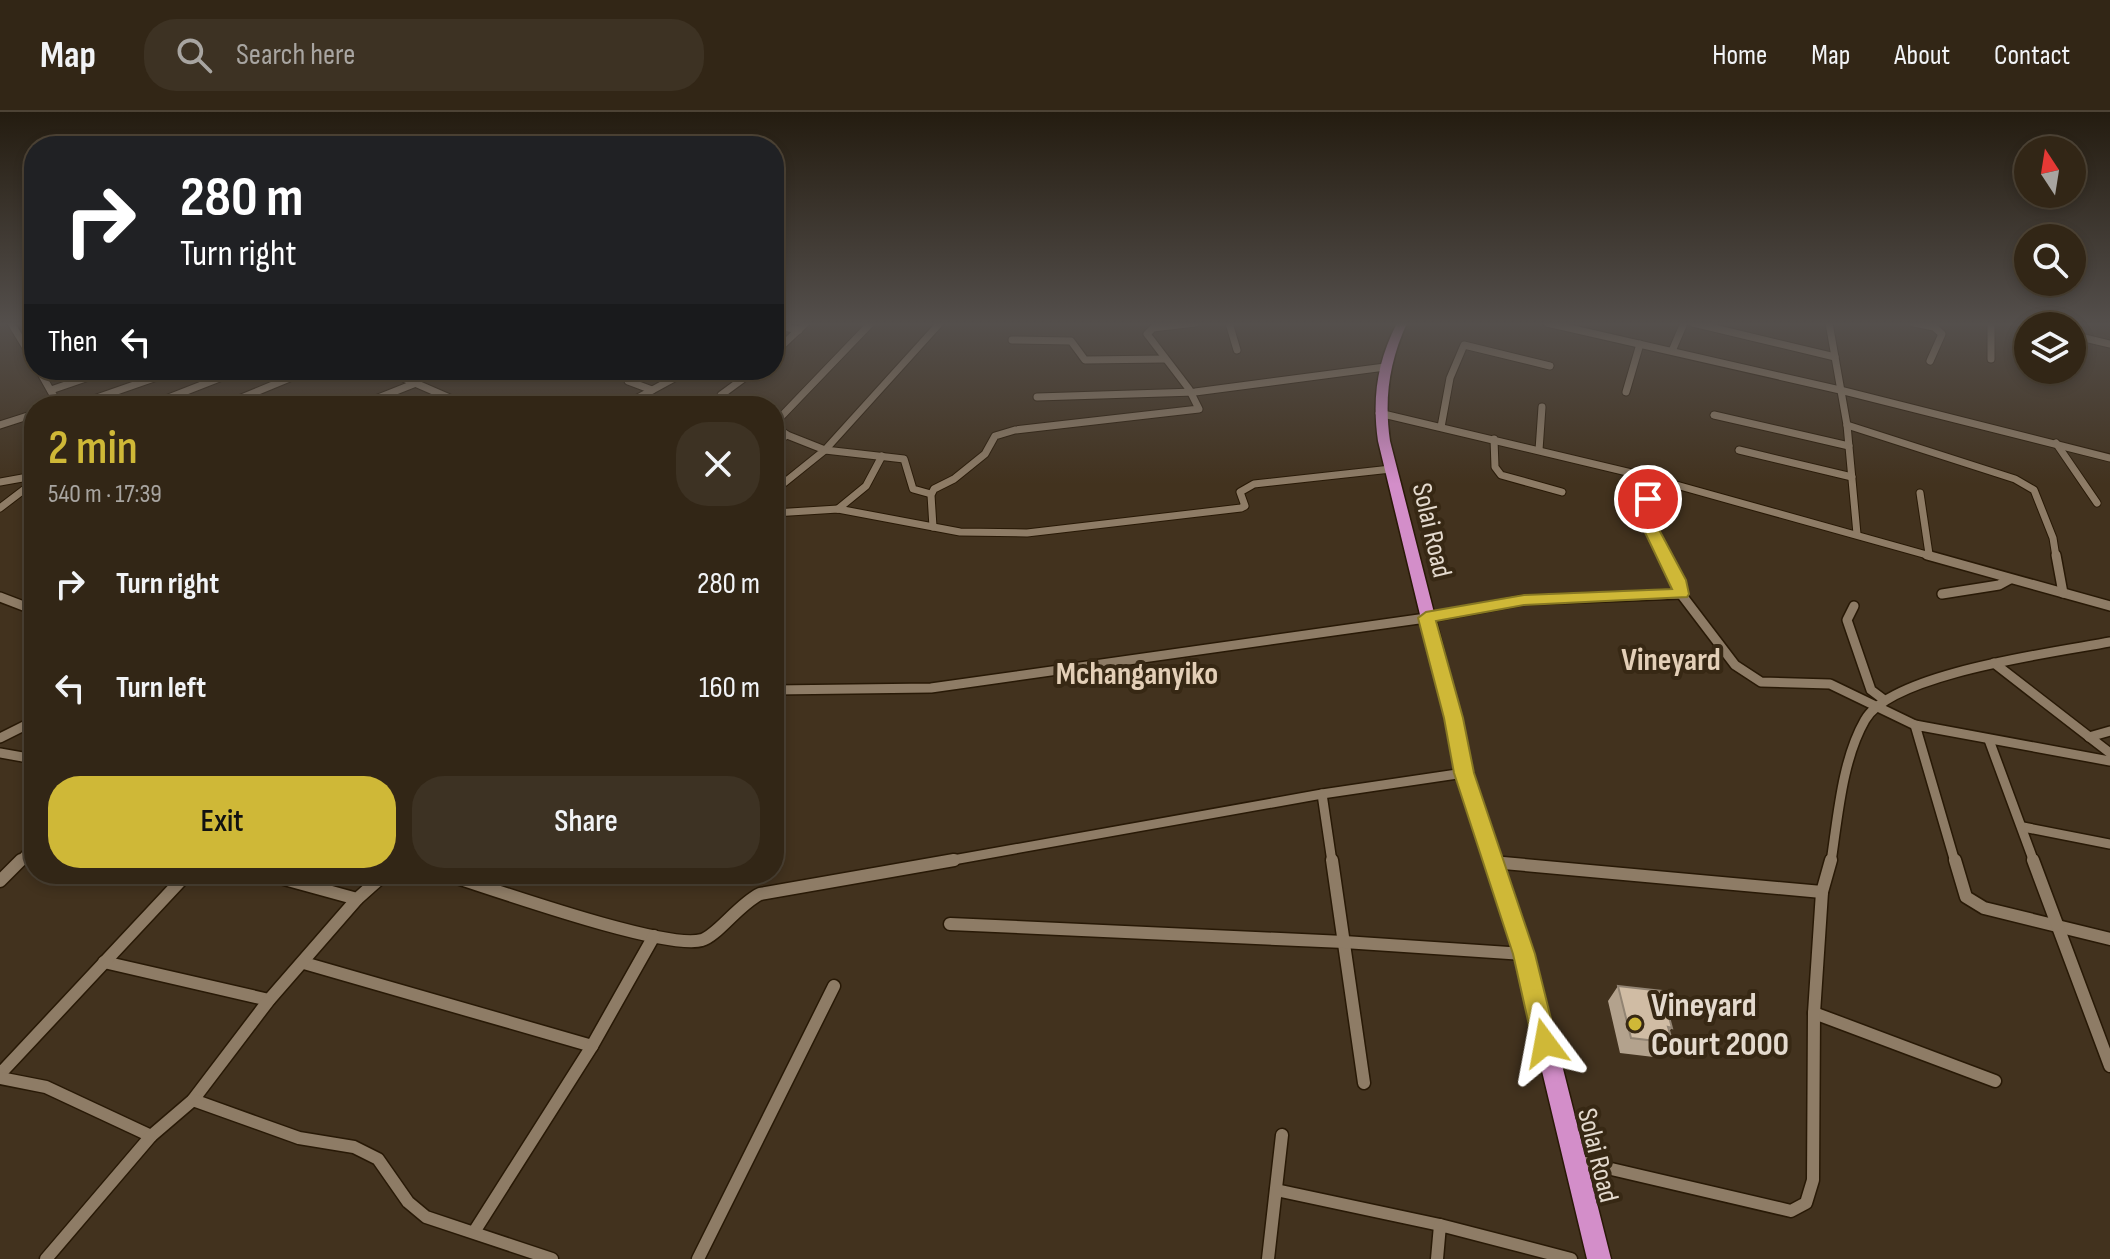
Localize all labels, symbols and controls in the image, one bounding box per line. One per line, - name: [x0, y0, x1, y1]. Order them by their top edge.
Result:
- search box: [144, 19, 704, 91]
- text: Map: [40, 33, 96, 78]
- icon: search: [172, 33, 216, 77]
- text: Search here: [236, 37, 355, 73]
- text: Home: [1712, 39, 1767, 72]
- text: Map: [1811, 39, 1850, 72]
- text: About: [1894, 39, 1950, 72]
- text: Contact: [1994, 39, 2070, 72]
- north arrow: [2014, 136, 2086, 208]
- map controls: [2014, 136, 2086, 384]
- text: 280 m: [180, 165, 303, 232]
- icon: right: [48, 168, 152, 272]
- button: search: [2014, 224, 2086, 296]
- text: Turn right: [180, 233, 297, 276]
- button: layers: [2014, 312, 2086, 384]
- icon: left: [114, 320, 158, 364]
- text: Then: [48, 324, 98, 360]
- text: 2 min: [48, 420, 138, 477]
- button: close: [676, 422, 760, 506]
- pin: [1614, 465, 1682, 533]
- icon: arrive: [1626, 477, 1670, 521]
- text: 540 m · 17:39: [48, 479, 162, 510]
- street label: Solai Road: [1405, 480, 1458, 581]
- icon: right: [48, 562, 92, 606]
- text: Turn right: [116, 566, 219, 602]
- text: 280 m: [697, 566, 760, 602]
- district label: Vineyard: [1621, 641, 1721, 680]
- district label: Mchanganyiko: [1056, 655, 1218, 694]
- icon: left: [48, 666, 92, 710]
- text: Turn left: [116, 670, 206, 706]
- text: 160 m: [699, 670, 760, 706]
- button: Exit: [48, 776, 396, 868]
- button: Share: [412, 776, 760, 868]
- place label: Vineyard Court 2000: [1651, 985, 1789, 1065]
- position arrow: [1503, 1001, 1587, 1085]
- marker: Vineyard Court 2000: [1626, 1015, 1644, 1033]
- street label: Solai Road: [1570, 1105, 1625, 1206]

